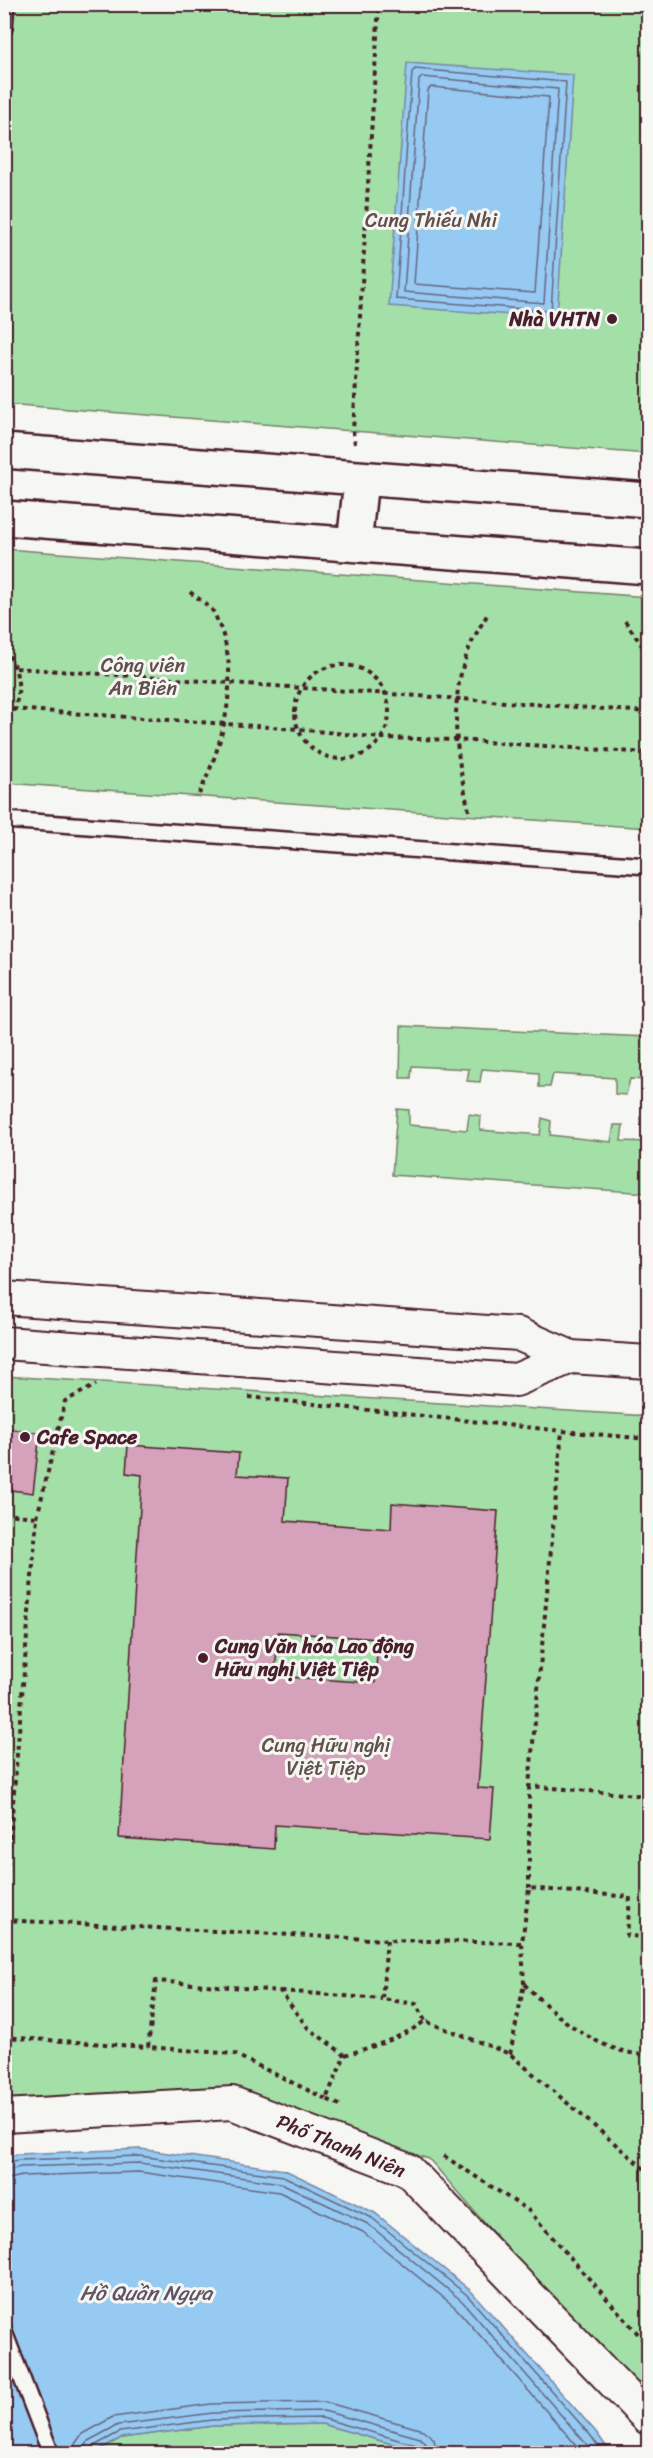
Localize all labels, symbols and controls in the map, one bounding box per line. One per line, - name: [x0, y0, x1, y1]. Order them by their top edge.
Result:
- park label: Cung Thiếu Nhi: [365, 203, 498, 238]
- place label: Nhà VHTN: [508, 302, 601, 337]
- marker: Nhà VHTN: [605, 312, 619, 326]
- park label: Công viên An Biên: [101, 648, 186, 706]
- place label: Cafe Space: [36, 1420, 138, 1455]
- marker: Cafe Space: [18, 1430, 32, 1444]
- place label: Cung Văn hóa Lao động Hữu nghị Việt Tiệp: [214, 1629, 414, 1687]
- marker: Cung Văn hóa Lao động Hữu nghị Việt Tiệp: [196, 1651, 210, 1665]
- park label: Cung Hữu nghị Việt Tiệp: [262, 1728, 392, 1786]
- street label: Phố Thanh Niên: [271, 2104, 411, 2188]
- water label: Hồ Quần Ngựa: [80, 2274, 213, 2312]

